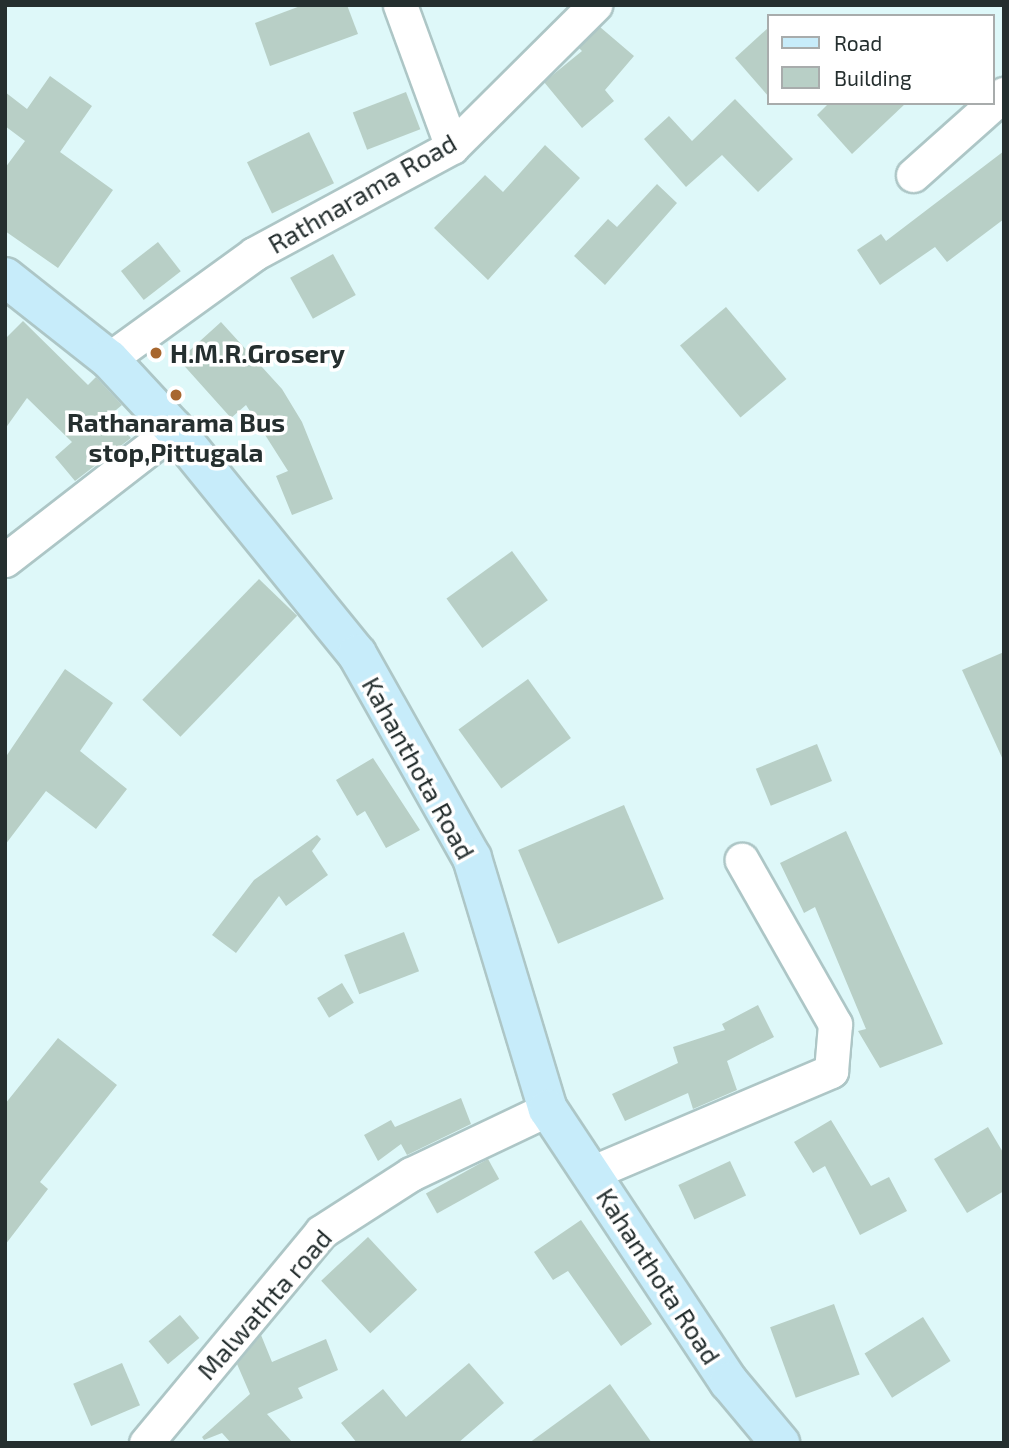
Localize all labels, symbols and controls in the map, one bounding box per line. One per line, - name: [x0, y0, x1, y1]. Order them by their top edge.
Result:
- legend: [768, 14, 995, 105]
- text: Road: [834, 30, 882, 55]
- text: Building: [834, 65, 912, 90]
- street label: Rathnarama Road: [262, 126, 462, 260]
- place label: H.M.R.Grosery: [170, 337, 345, 369]
- marker: H.M.R.Grosery: [148, 345, 164, 361]
- marker: Rathanarama Bus stop,Pittugala: [168, 387, 184, 403]
- place label: Rathanarama Bus stop,Pittugala: [67, 406, 285, 467]
- street label: Kahanthota Road: [356, 671, 482, 865]
- street label: Kahanthota Road: [590, 1182, 728, 1370]
- street label: Malwathta road: [190, 1222, 338, 1386]

